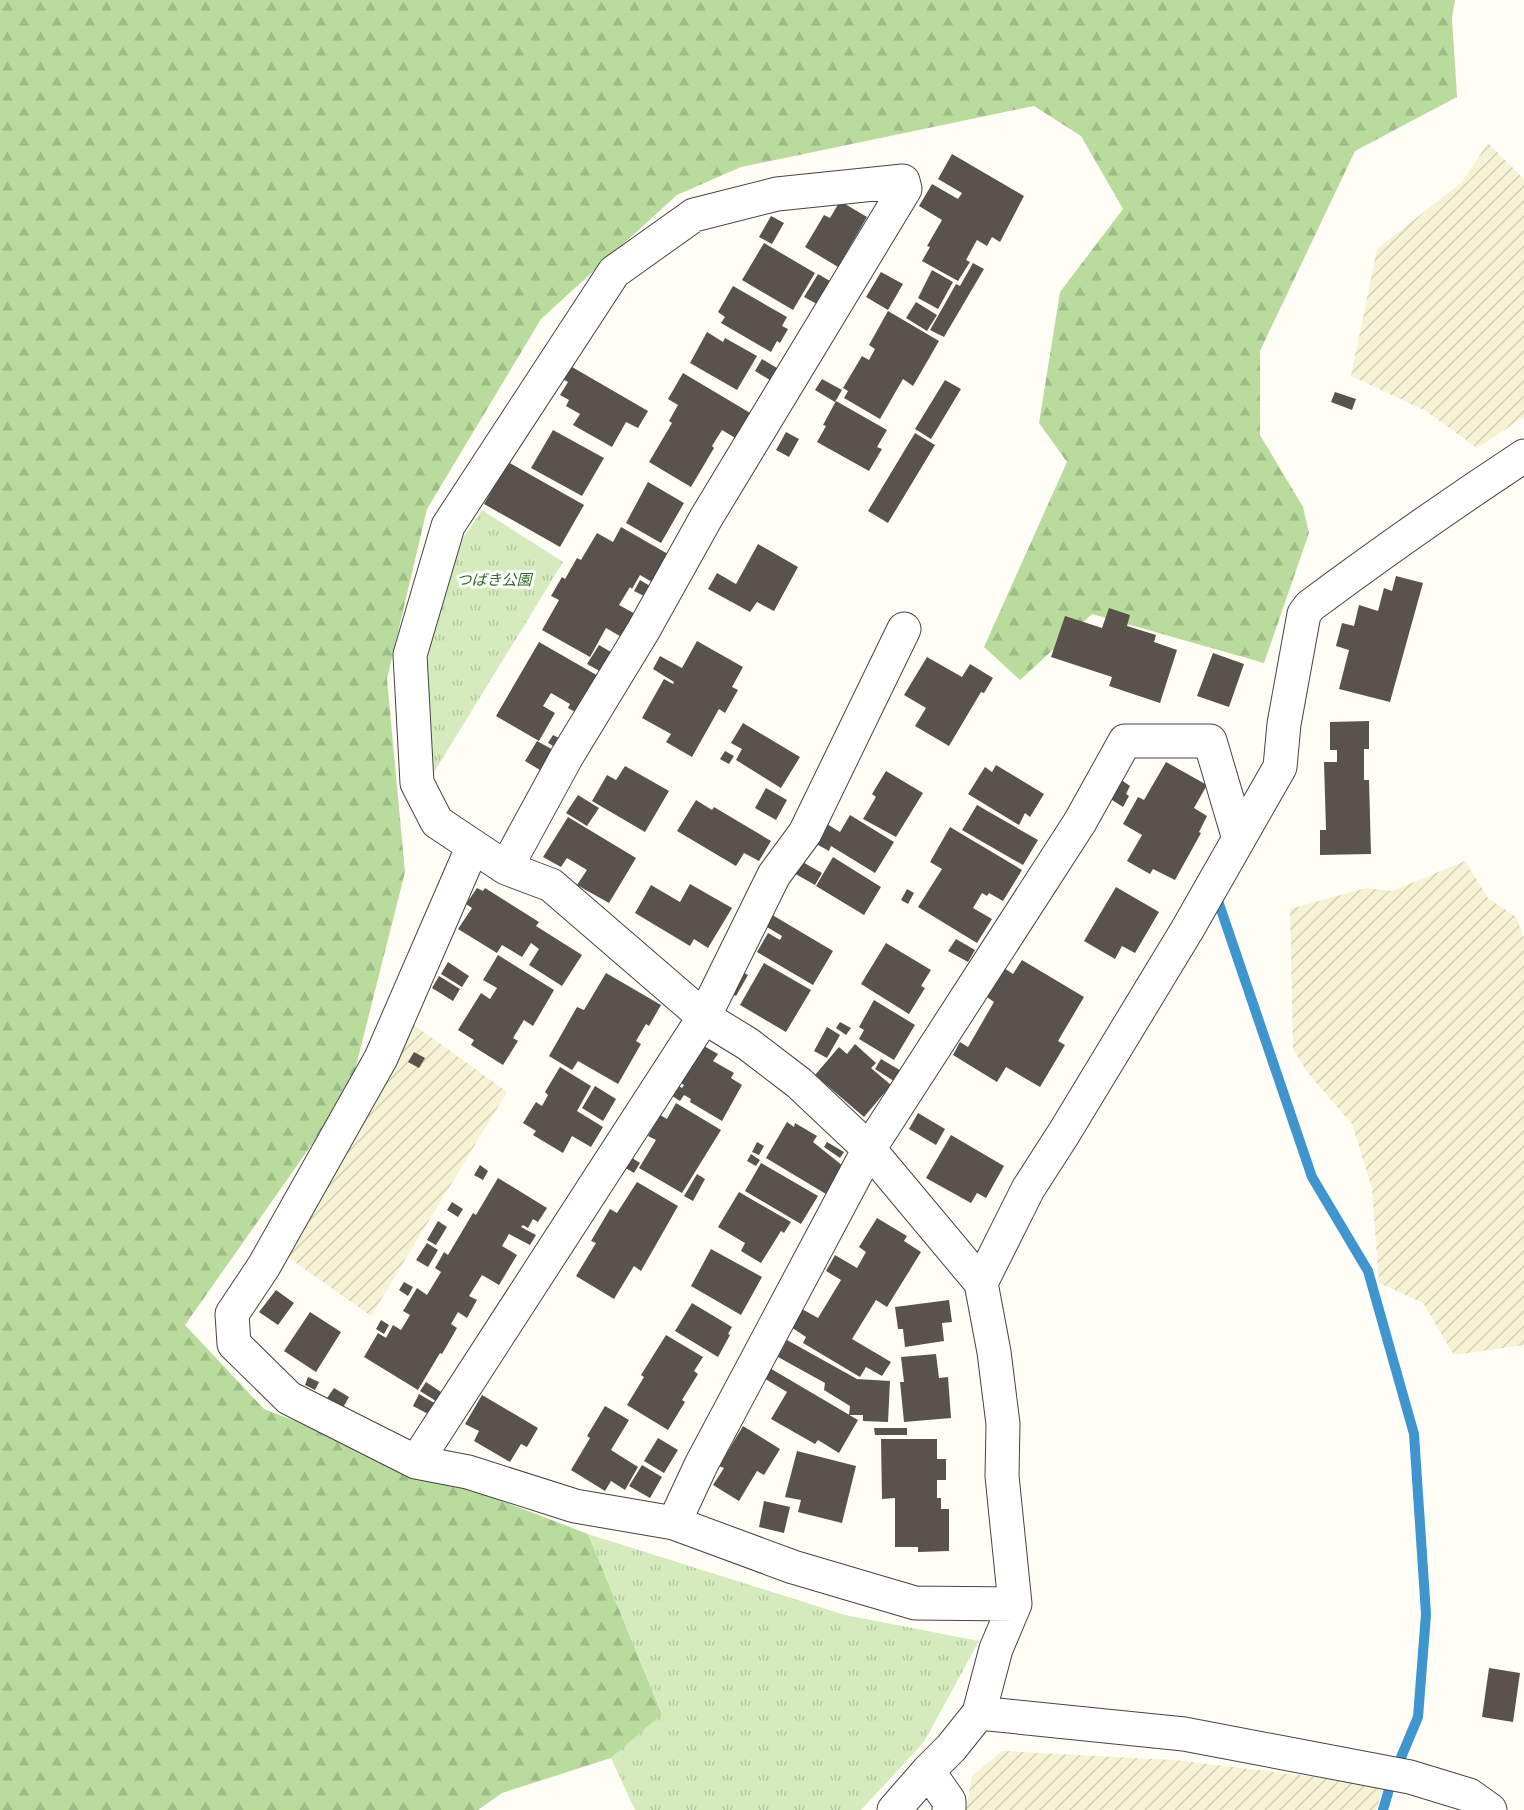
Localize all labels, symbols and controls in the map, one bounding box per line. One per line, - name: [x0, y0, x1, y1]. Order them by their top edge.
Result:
- park label: つばき公園: [456, 571, 533, 589]

